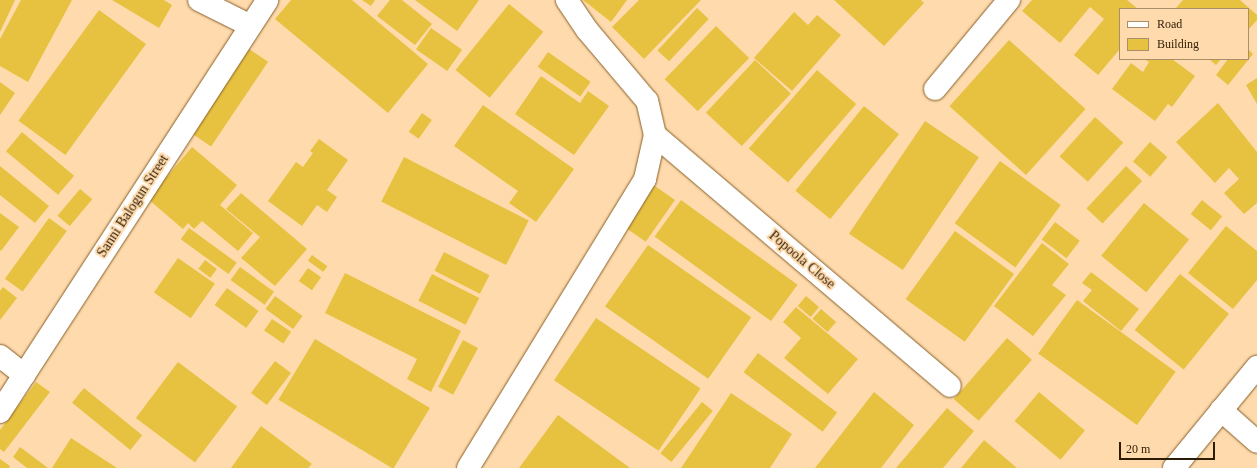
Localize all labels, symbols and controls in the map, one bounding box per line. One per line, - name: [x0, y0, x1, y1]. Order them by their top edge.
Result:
- legend: [1119, 8, 1249, 60]
- text: Road: [1157, 17, 1182, 31]
- text: Building: [1157, 37, 1199, 51]
- street label: Sanni Balogun Street: [94, 152, 172, 260]
- street label: Popoola Close: [765, 227, 839, 293]
- scale bar: [1121, 434, 1217, 460]
- text: 20 m: [1126, 442, 1150, 456]

